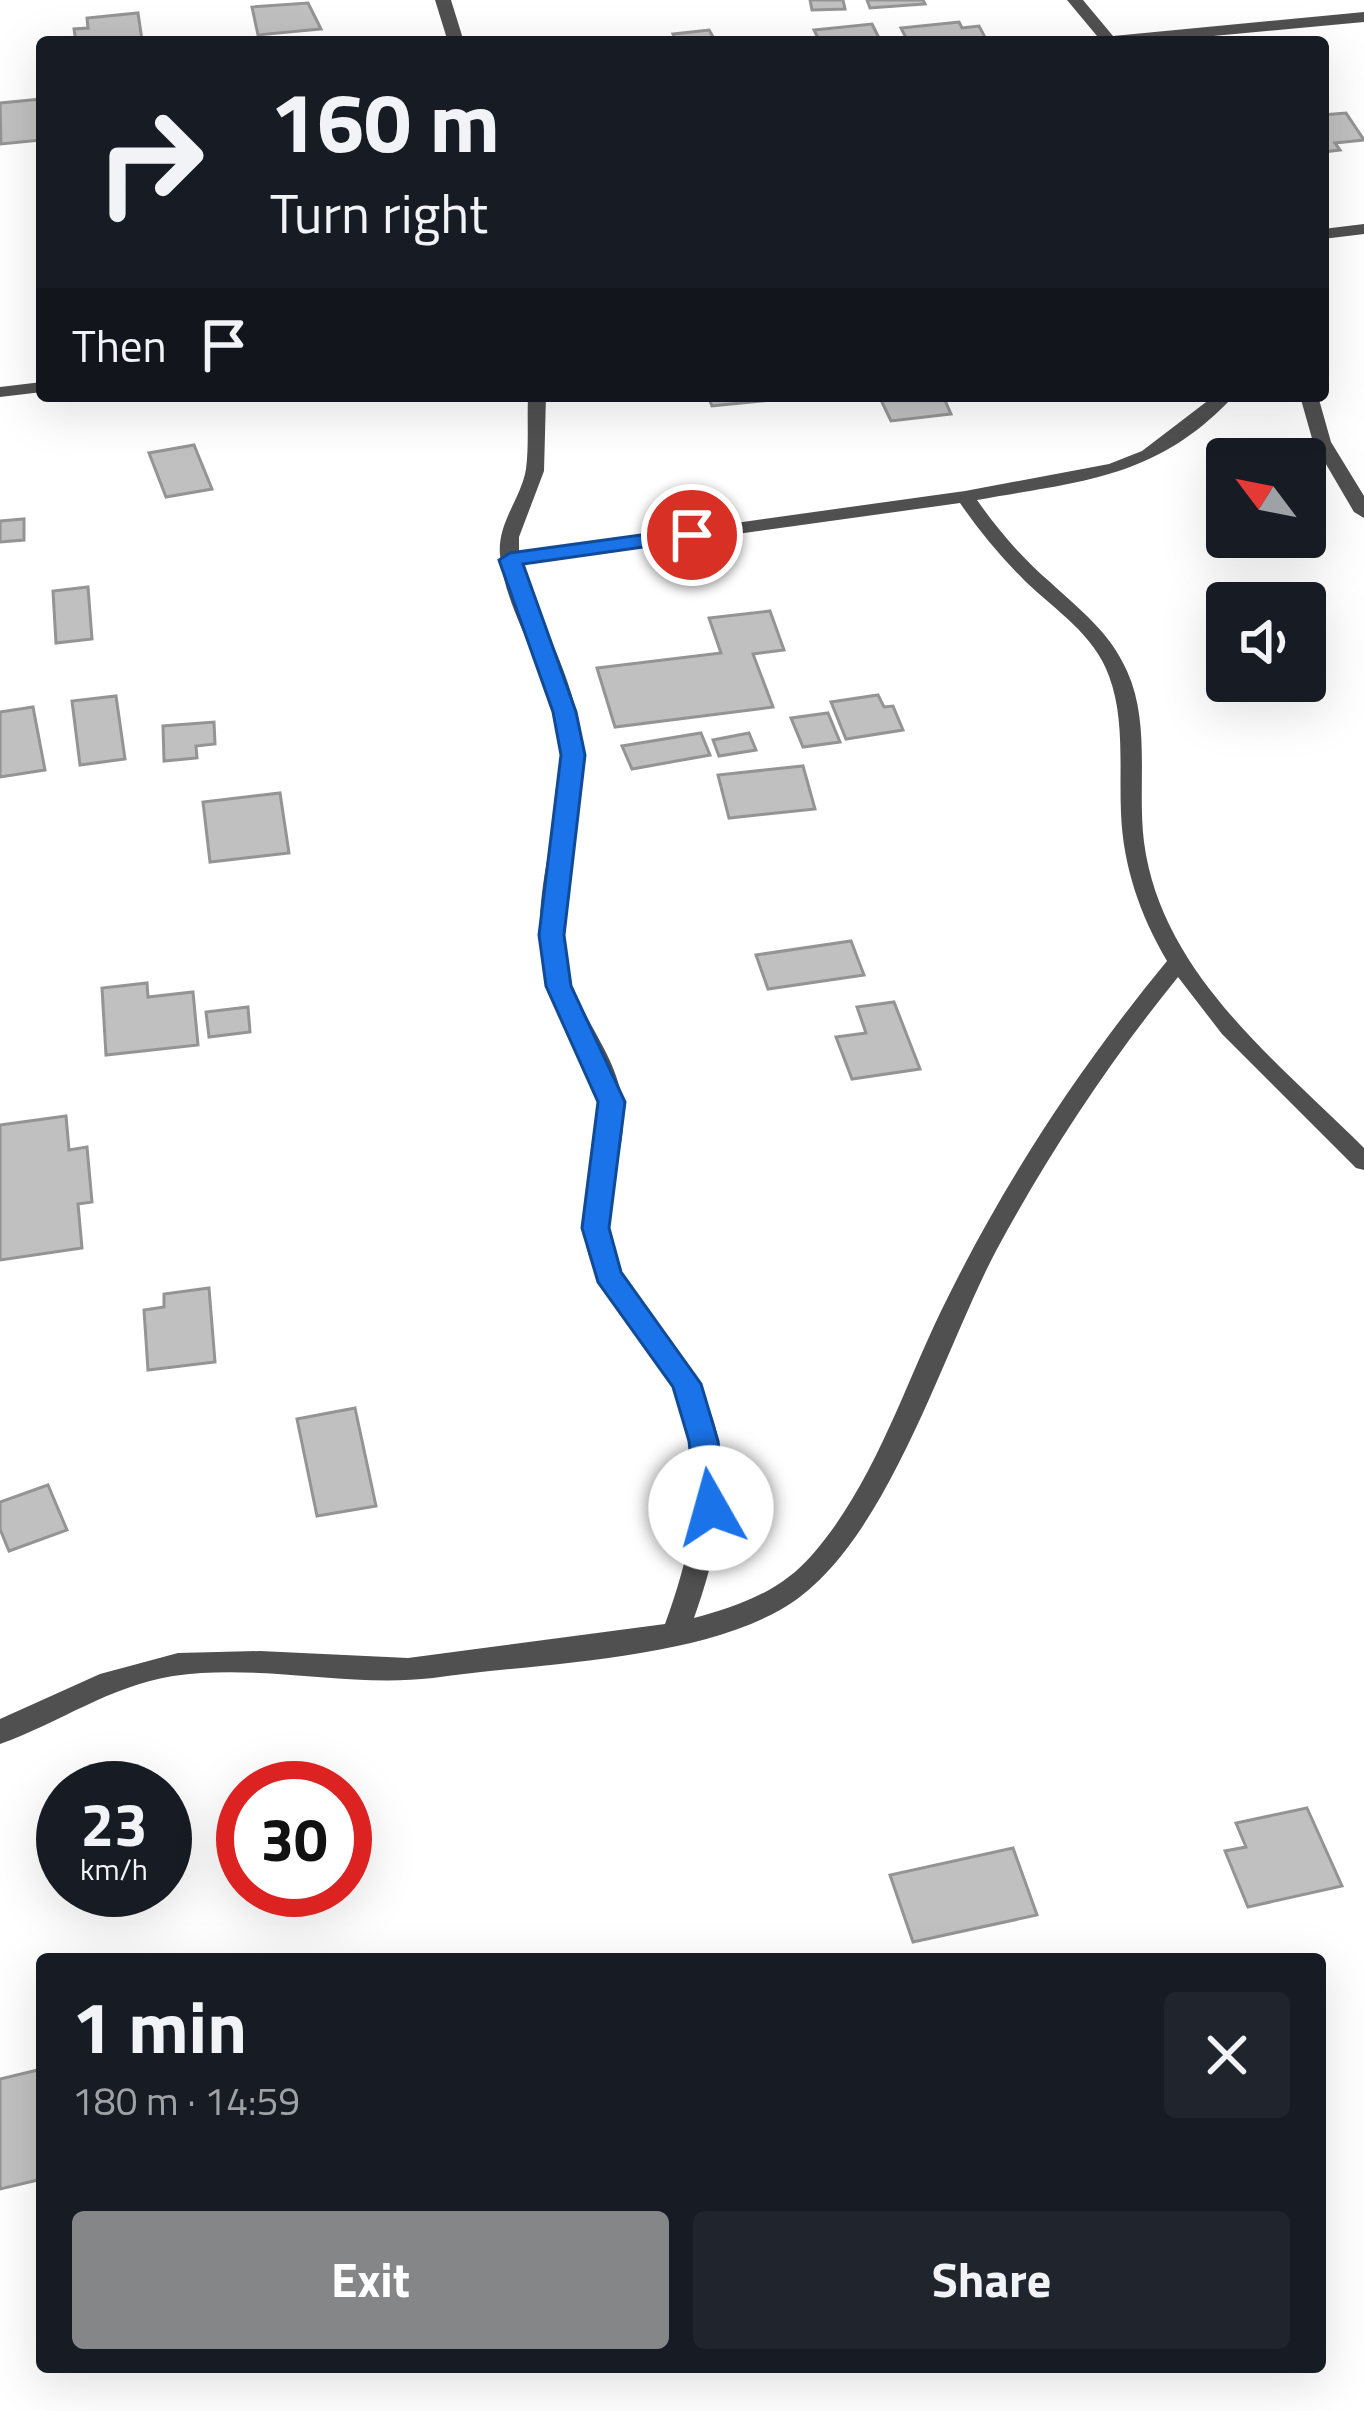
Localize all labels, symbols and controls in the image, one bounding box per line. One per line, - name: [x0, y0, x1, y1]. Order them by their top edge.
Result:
- text: 160 m: [270, 57, 500, 185]
- icon: right: [72, 84, 228, 240]
- text: Turn right: [270, 172, 488, 254]
- text: Then: [72, 311, 167, 379]
- icon: arrive: [191, 312, 257, 378]
- north arrow: [1206, 438, 1326, 558]
- map controls: [1206, 438, 1326, 702]
- pin: [641, 484, 743, 586]
- icon: arrive: [659, 502, 725, 568]
- button: sound: [1206, 582, 1326, 702]
- position arrow: [648, 1445, 774, 1571]
- speed limit sign: 30: [216, 1761, 372, 1917]
- text: 23: [80, 1778, 148, 1869]
- text: km/h: [80, 1846, 148, 1892]
- text: 1 min: [72, 1971, 247, 2081]
- button: close: [1164, 1992, 1290, 2118]
- text: 180 m · 14:59: [72, 2071, 300, 2130]
- button: Exit: [72, 2211, 669, 2349]
- button: Share: [693, 2211, 1290, 2349]

